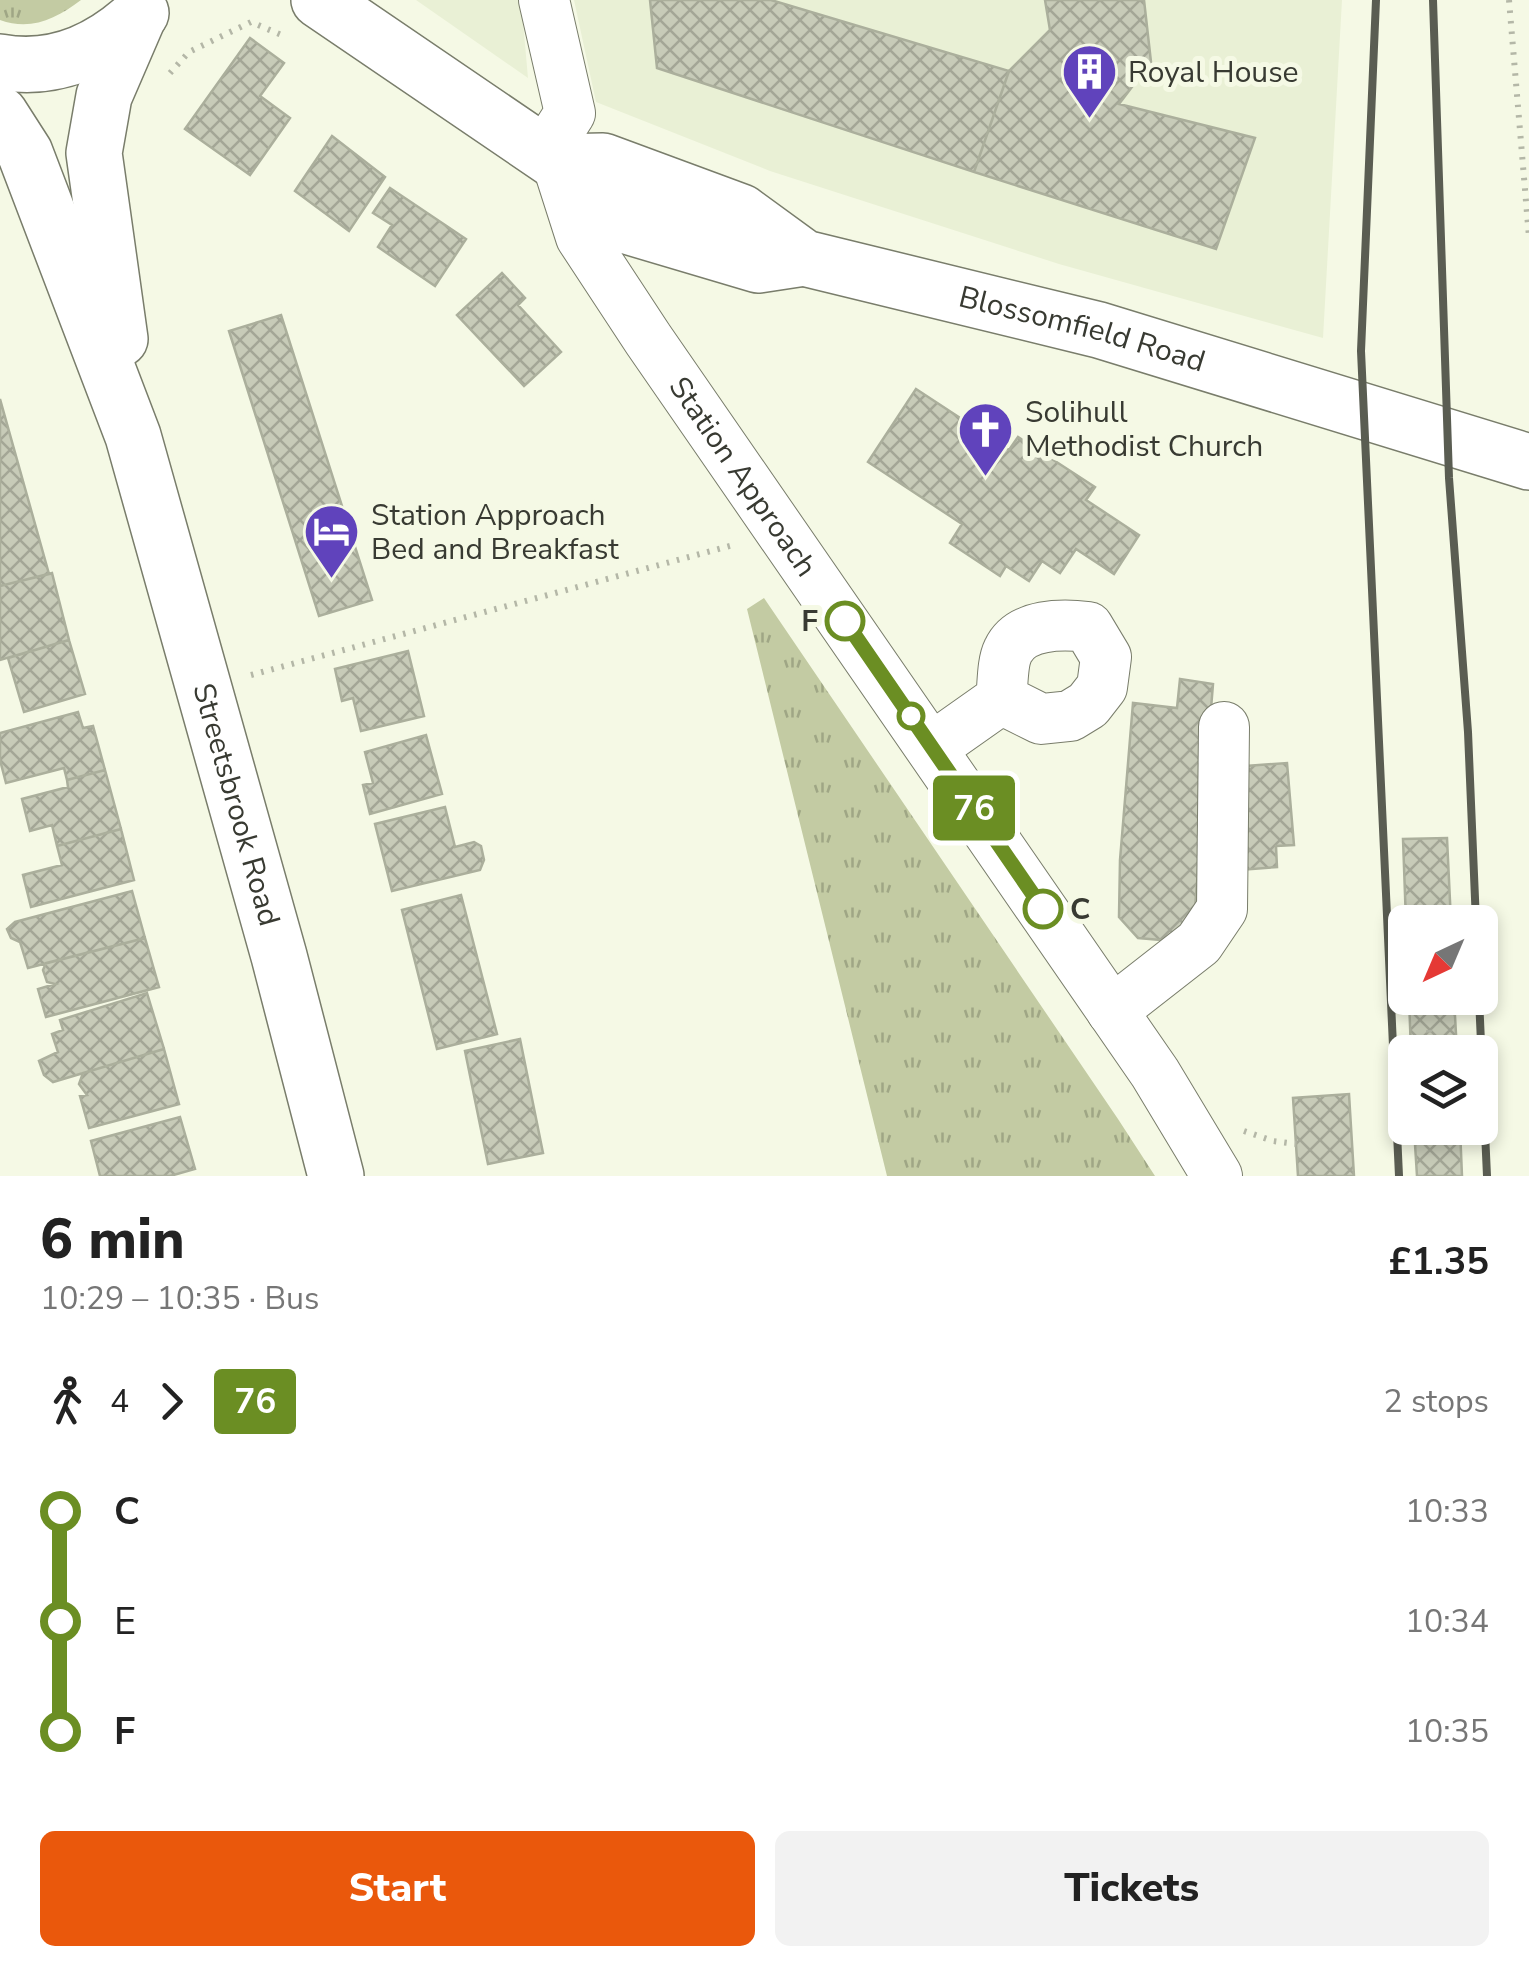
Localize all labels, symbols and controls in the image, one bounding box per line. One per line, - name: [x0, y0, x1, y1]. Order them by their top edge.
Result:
- building icon: Royal House: [1059, 42, 1119, 121]
- place label: Royal House: [1128, 52, 1299, 93]
- street label: Blossomfield Road: [955, 276, 1210, 382]
- street label: Station Approach: [659, 368, 827, 585]
- place label: Solihull Methodist Church: [1025, 392, 1263, 467]
- church icon: Solihull Methodist Church: [956, 399, 1016, 478]
- place label: Station Approach Bed and Breakfast: [371, 495, 619, 570]
- hotel icon: Station Approach Bed and Breakfast: [302, 502, 362, 581]
- place label: F: [801, 601, 818, 642]
- marker: F: [826, 602, 864, 640]
- street label: Streetsbrook Road: [183, 678, 290, 931]
- unlabelled marker: [898, 703, 924, 729]
- line badge: 76: [929, 776, 1019, 840]
- text: 76: [953, 785, 995, 832]
- place label: C: [1070, 889, 1090, 930]
- marker: C: [1024, 890, 1062, 928]
- north arrow: [1388, 905, 1498, 1015]
- map controls: [1388, 905, 1498, 1145]
- button: layers: [1388, 1035, 1498, 1145]
- text: 6 min: [40, 1202, 185, 1277]
- text: £1.35: [1388, 1236, 1489, 1287]
- text: 10:29 – 10:35 · Bus: [40, 1277, 319, 1320]
- icon: walk: [40, 1374, 95, 1429]
- icon: forward: [144, 1374, 199, 1429]
- text: 76: [234, 1378, 276, 1425]
- text: 4: [110, 1380, 129, 1423]
- text: 2 stops: [1383, 1380, 1489, 1423]
- text: C: [114, 1486, 140, 1537]
- text: 10:33: [1405, 1490, 1489, 1533]
- text: E: [114, 1596, 136, 1647]
- text: 10:34: [1405, 1600, 1489, 1643]
- text: F: [114, 1706, 135, 1757]
- text: 10:35: [1405, 1710, 1489, 1753]
- button: Start: [40, 1831, 755, 1946]
- button: Tickets: [775, 1831, 1489, 1946]

